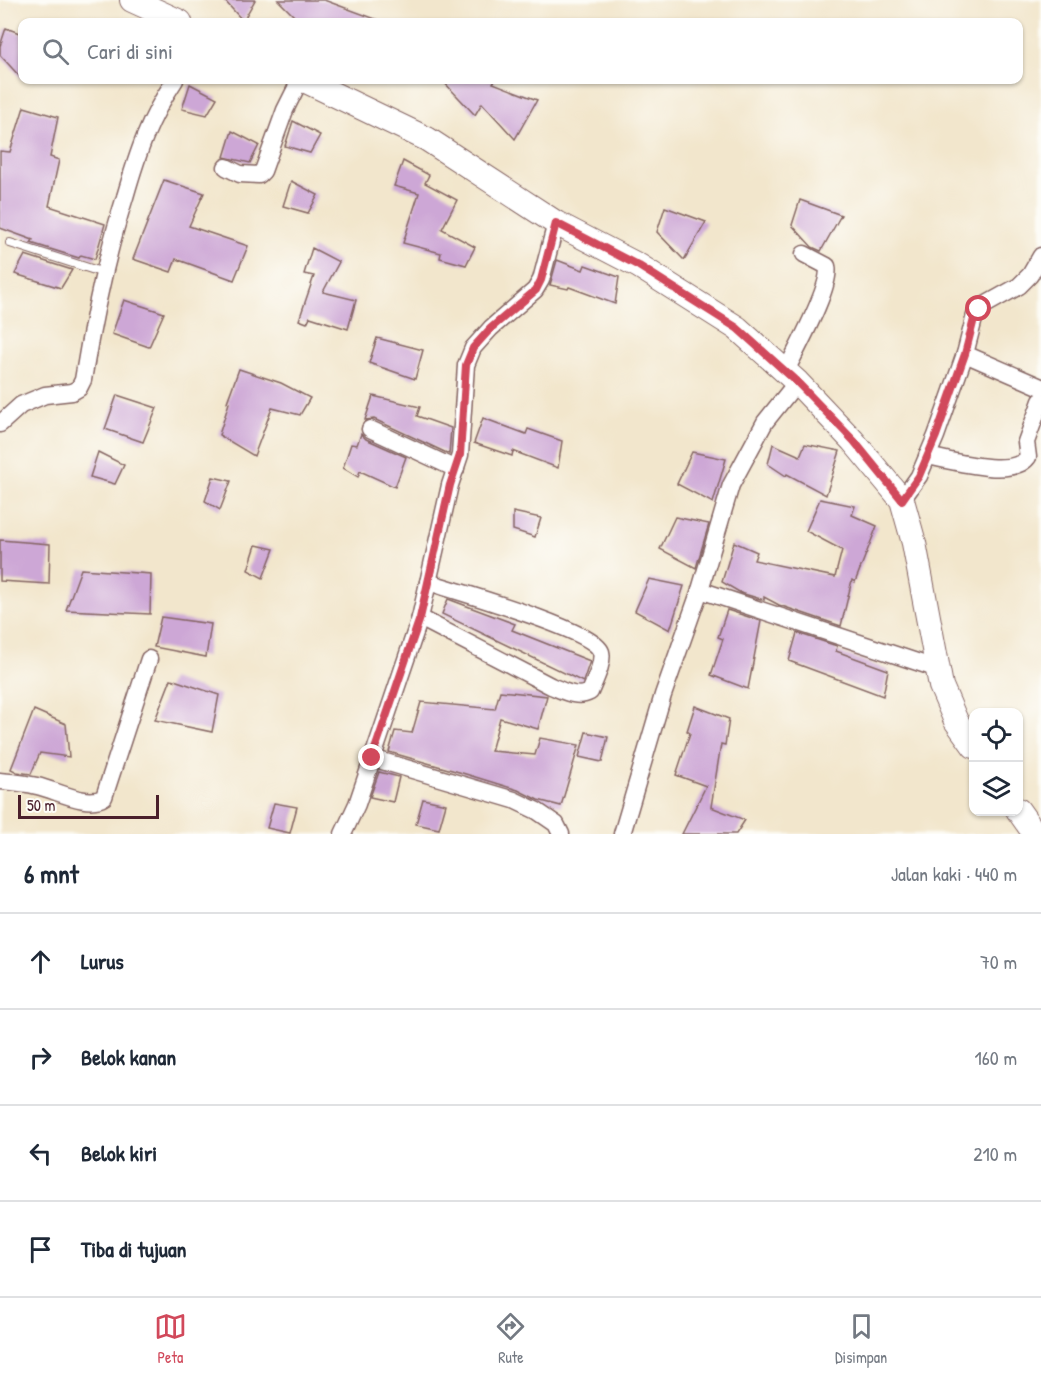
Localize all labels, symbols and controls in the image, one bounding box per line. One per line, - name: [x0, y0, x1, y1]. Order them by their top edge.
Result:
- search box: [18, 18, 1023, 84]
- icon: search: [39, 35, 72, 68]
- text: Cari di sini: [87, 36, 173, 66]
- route start: [965, 295, 991, 321]
- map controls: [969, 708, 1023, 816]
- button: locate: [969, 708, 1023, 762]
- route end: [358, 744, 384, 770]
- button: layers: [969, 762, 1023, 816]
- scale bar: [18, 792, 159, 820]
- text: 50 m: [27, 794, 56, 816]
- text: 6 mnt: [24, 856, 79, 891]
- text: Jalan kaki · 440 m: [891, 860, 1017, 887]
- icon: ahead: [24, 945, 57, 978]
- text: Lurus: [81, 946, 124, 976]
- text: 70 m: [980, 948, 1017, 975]
- icon: right: [24, 1041, 57, 1074]
- text: Belok kanan: [81, 1042, 176, 1072]
- text: 160 m: [975, 1044, 1017, 1071]
- icon: left: [24, 1137, 57, 1170]
- text: Belok kiri: [81, 1138, 157, 1168]
- text: 210 m: [973, 1140, 1017, 1167]
- icon: arrive: [24, 1233, 57, 1266]
- text: Tiba di tujuan: [81, 1234, 186, 1264]
- tab: Peta: [154, 1310, 187, 1368]
- tab: Rute: [494, 1310, 527, 1368]
- tab: Disimpan: [835, 1310, 887, 1368]

